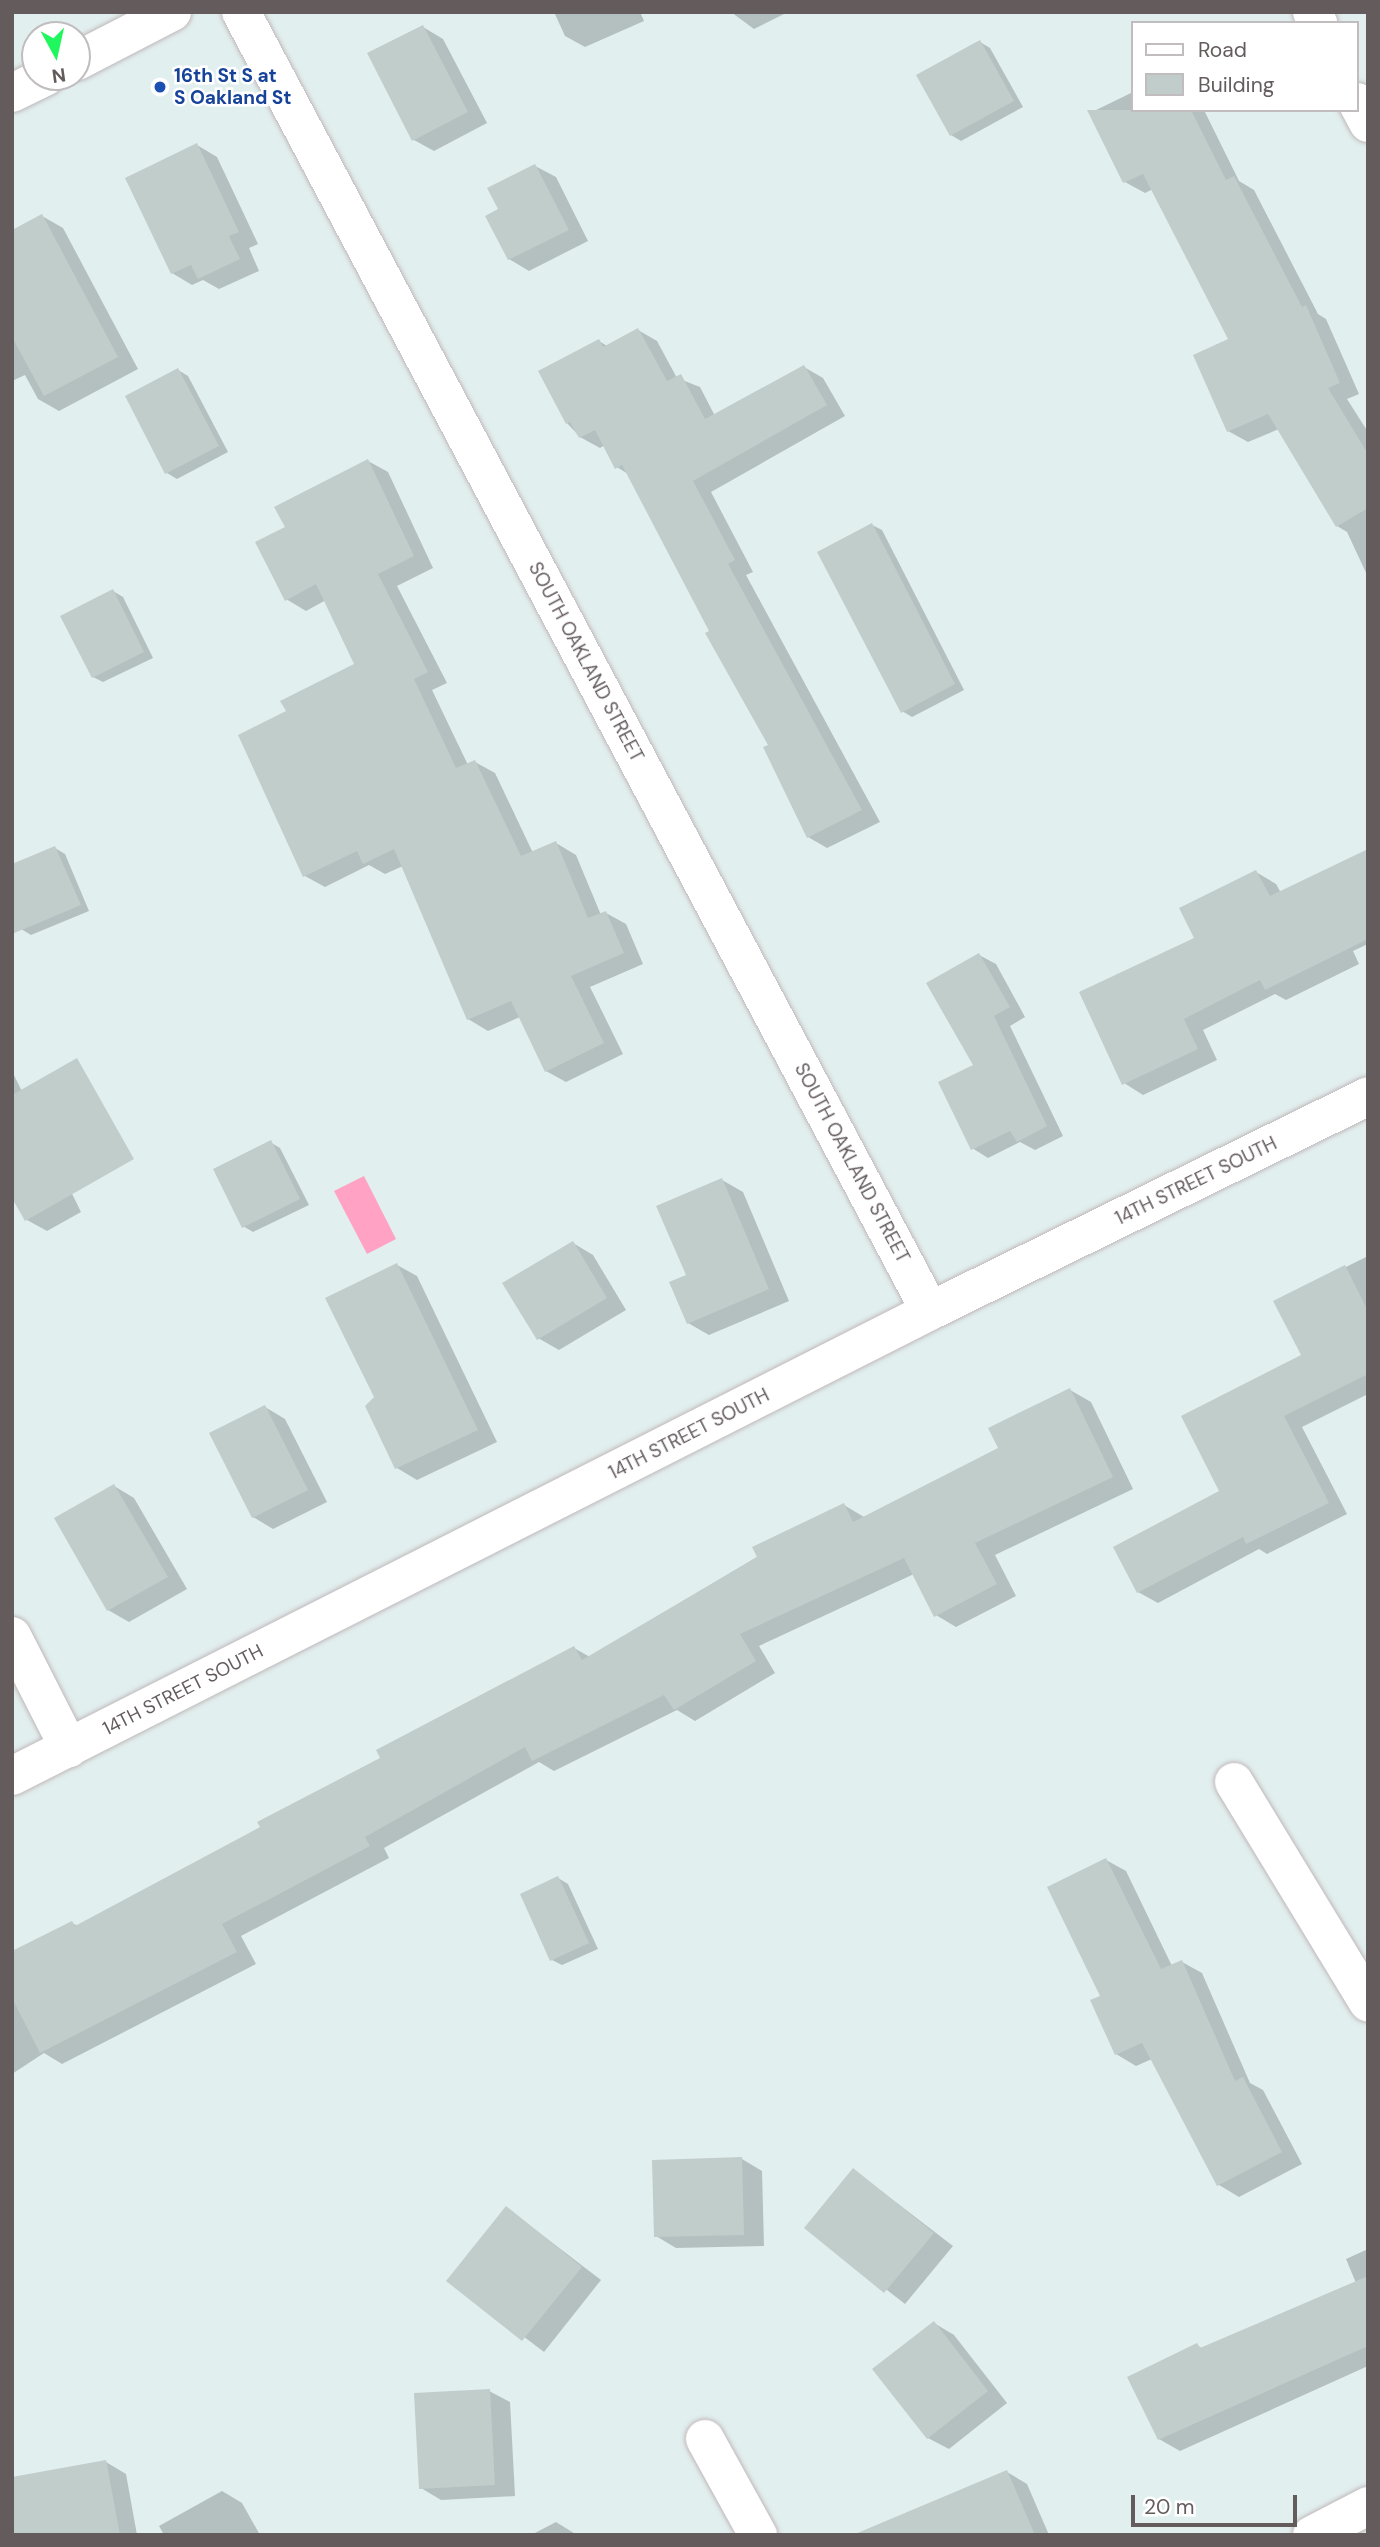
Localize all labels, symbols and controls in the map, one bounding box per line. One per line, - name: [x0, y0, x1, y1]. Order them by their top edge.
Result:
- north arrow: [21, 21, 91, 91]
- legend: [1132, 21, 1359, 112]
- text: Road: [1198, 36, 1247, 64]
- text: N: [50, 62, 67, 89]
- place label: 16th St S at S Oakland St: [174, 65, 291, 109]
- text: Building: [1198, 71, 1274, 99]
- marker: 16th St S at S Oakland St: [152, 79, 168, 95]
- street label: SOUTH OAKLAND STREET: [524, 558, 648, 766]
- street label: SOUTH OAKLAND STREET: [790, 1059, 914, 1267]
- street label: 14TH STREET SOUTH: [1111, 1132, 1281, 1230]
- street label: 14TH STREET SOUTH: [605, 1384, 773, 1484]
- street label: 14TH STREET SOUTH: [99, 1640, 267, 1740]
- scale bar: [1135, 2480, 1301, 2524]
- text: 20 m: [1144, 2493, 1195, 2521]

